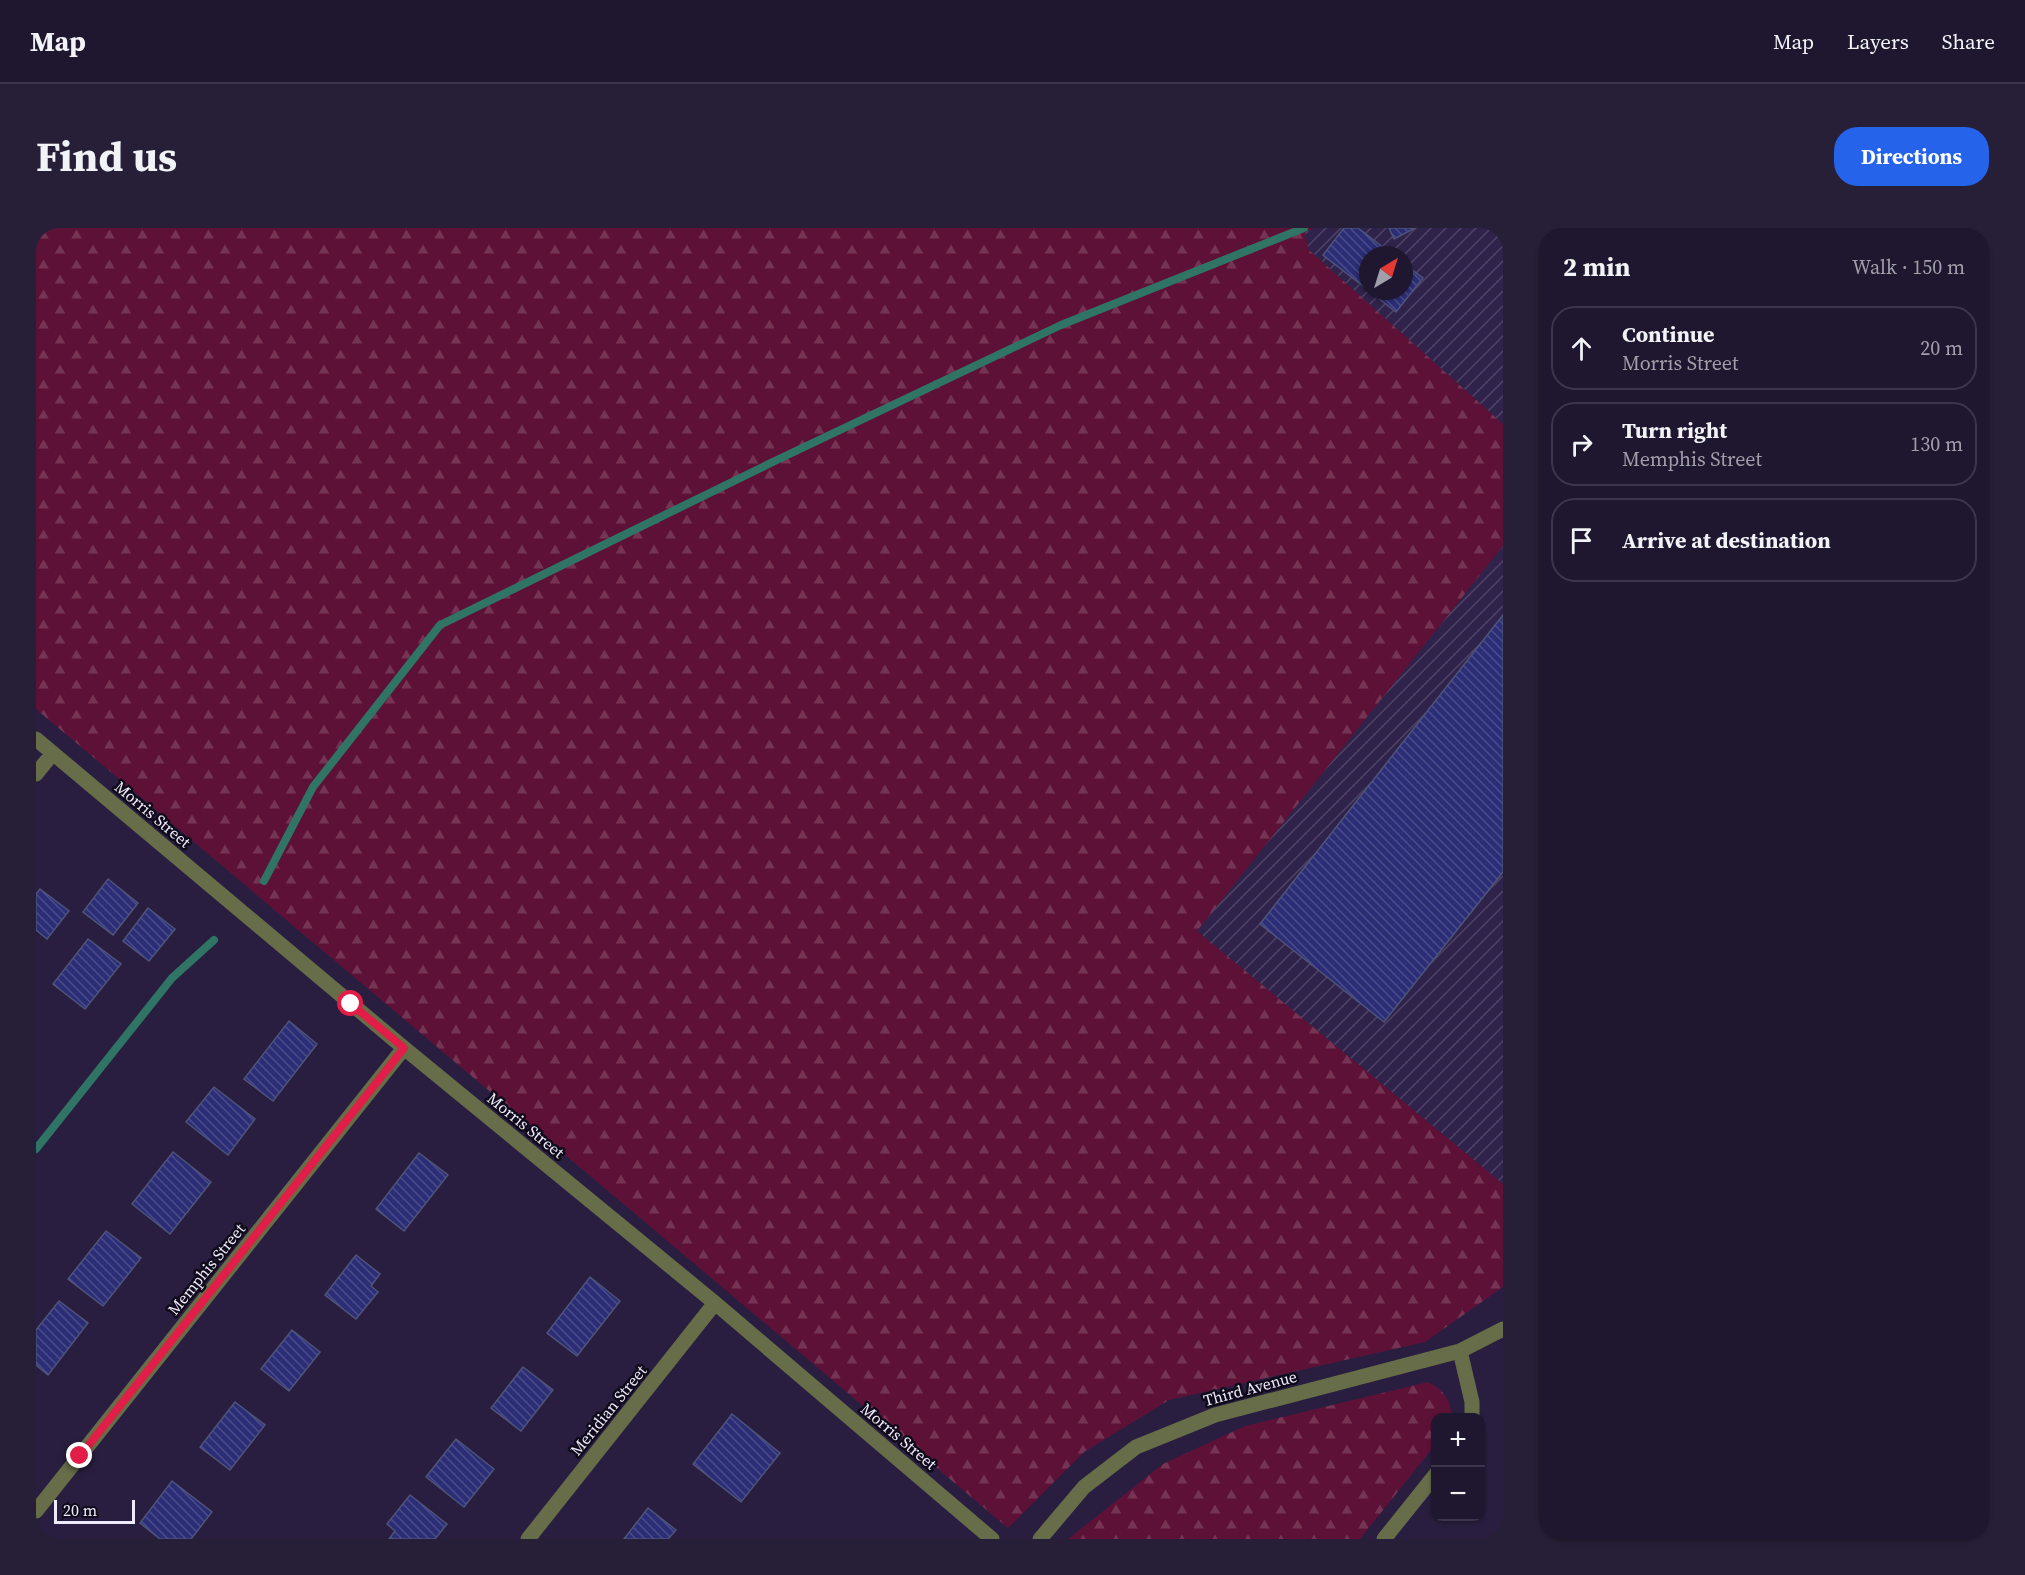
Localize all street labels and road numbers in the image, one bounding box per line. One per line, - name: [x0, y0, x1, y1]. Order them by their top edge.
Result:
- street label: Morris Street: [110, 776, 196, 853]
- street label: Morris Street: [483, 1087, 570, 1163]
- street label: Memphis Street: [162, 1218, 250, 1319]
- street label: Meridian Street: [565, 1360, 652, 1460]
- street label: Third Avenue: [1201, 1365, 1299, 1411]
- street label: Morris Street: [856, 1398, 942, 1475]

